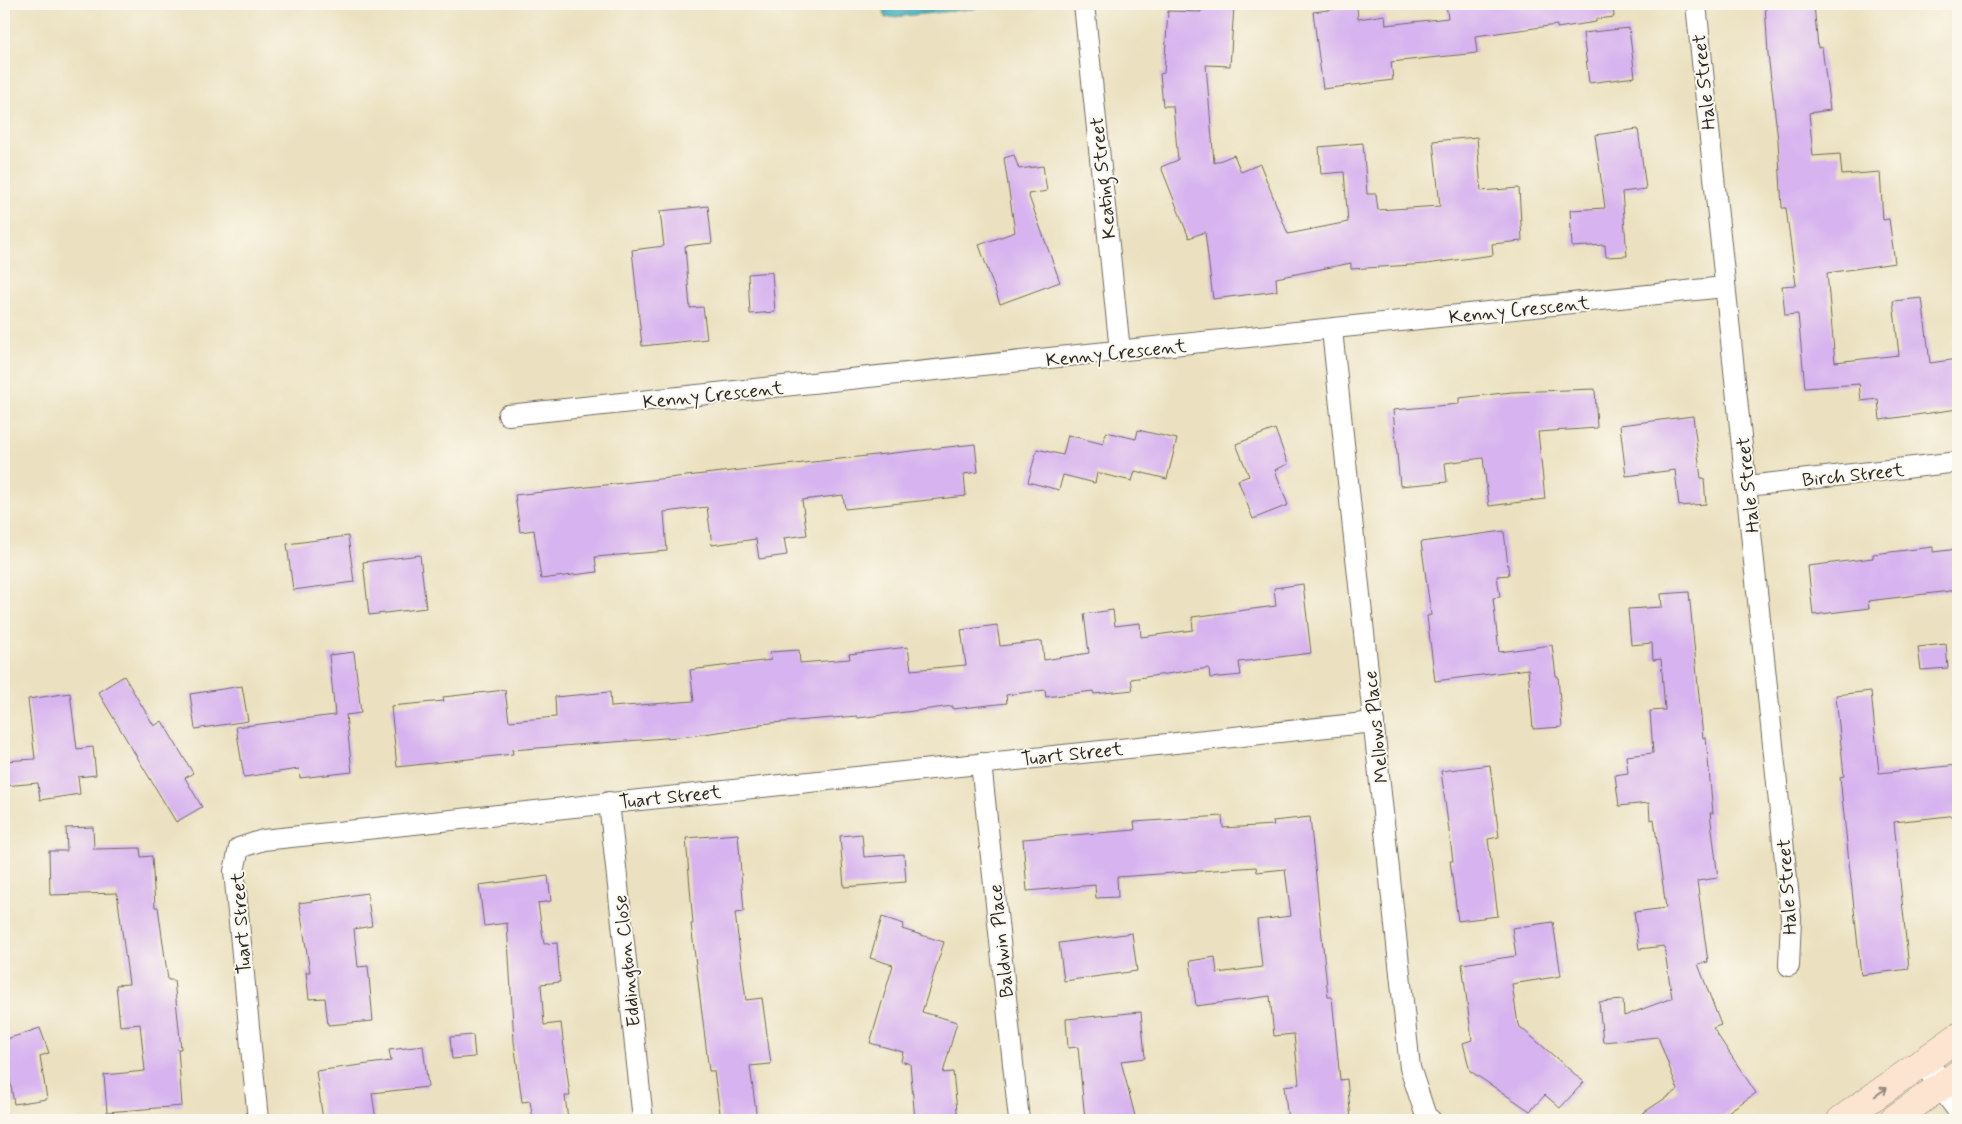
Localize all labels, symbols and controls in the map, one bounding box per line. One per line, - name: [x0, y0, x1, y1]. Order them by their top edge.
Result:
- street label: Hale Street: [1687, 33, 1722, 131]
- street label: Keating Street: [1085, 115, 1125, 240]
- street label: Kenny Crescent: [1448, 291, 1591, 331]
- street label: Kenny Crescent: [1045, 334, 1188, 374]
- street label: Kenny Crescent: [642, 376, 785, 416]
- street label: Hale Street: [1731, 436, 1766, 534]
- street label: Birch Street: [1801, 458, 1905, 493]
- street label: Mellows Place: [1358, 669, 1395, 784]
- street label: Tuart Street: [1020, 737, 1124, 772]
- street label: Tuart Street: [618, 780, 722, 815]
- street label: Hale Street: [1772, 838, 1803, 936]
- street label: Tuart Street: [225, 871, 258, 975]
- street label: Baldwin Place: [983, 883, 1020, 999]
- street label: Eddington Close: [608, 893, 648, 1028]
- one-way arrow: [1873, 1087, 1887, 1097]

